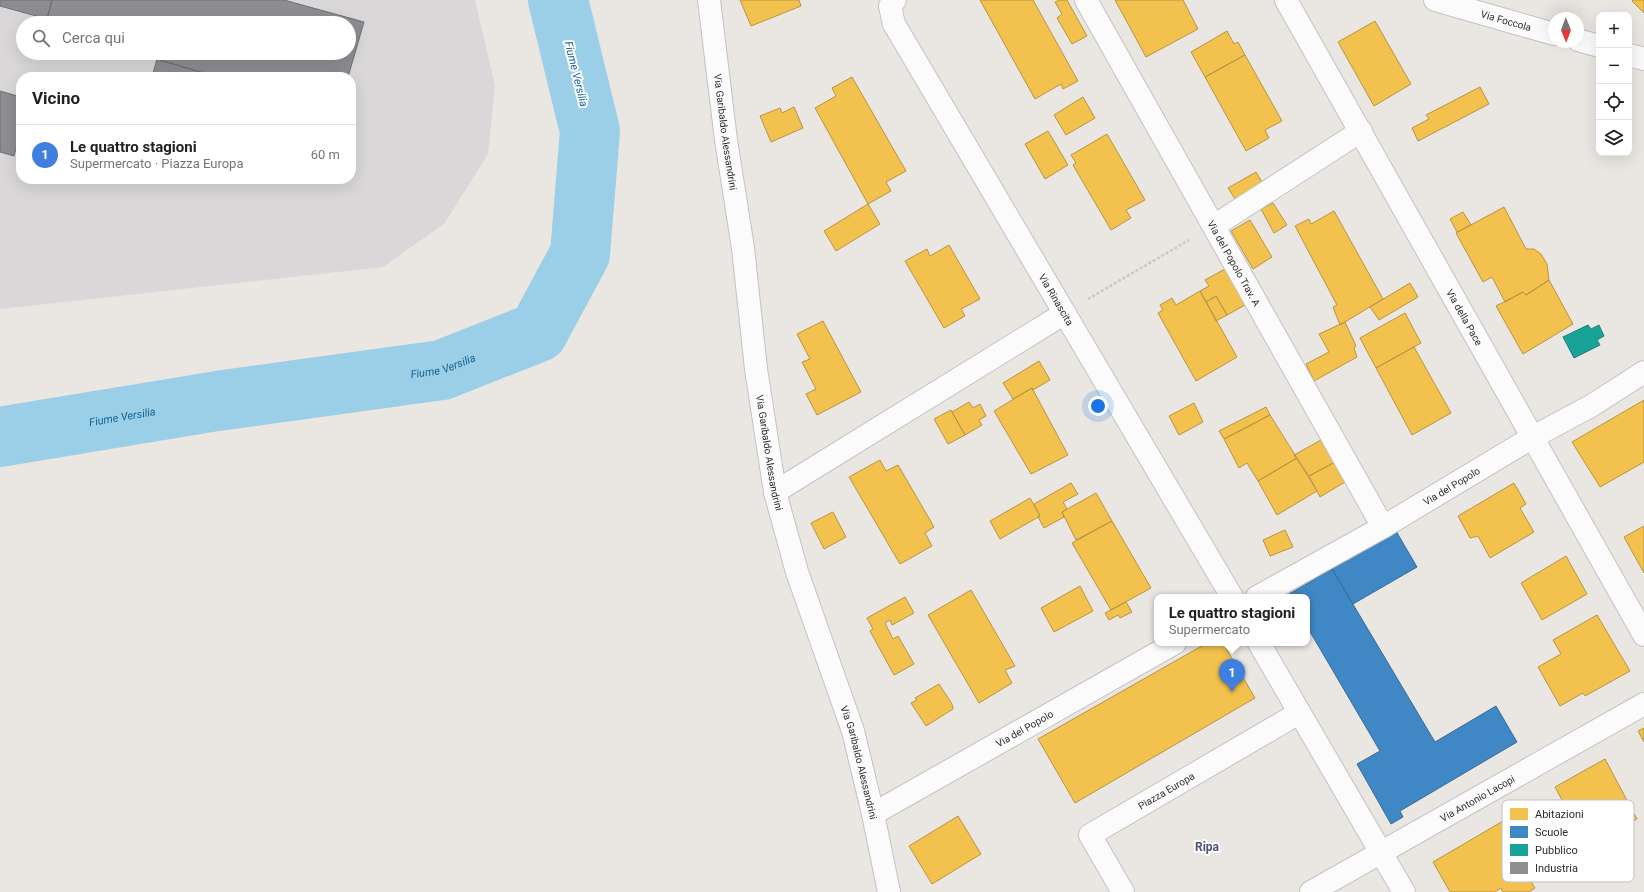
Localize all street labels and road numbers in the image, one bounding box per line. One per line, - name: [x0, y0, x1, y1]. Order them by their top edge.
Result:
- street label: Via Foccola: [1480, 8, 1533, 33]
- street label: Via Garibaldo Alessandrini: [713, 73, 739, 191]
- street label: Via del Popolo Trav. A: [1206, 218, 1263, 308]
- street label: Via Rinascita: [1037, 272, 1076, 327]
- street label: Via della Pace: [1445, 287, 1485, 347]
- street label: Via Garibaldo Alessandrini: [755, 394, 785, 512]
- street label: Via del Popolo: [1421, 465, 1482, 507]
- street label: Via Garibaldo Alessandrini: [839, 704, 879, 820]
- street label: Via del Popolo: [994, 708, 1055, 749]
- street label: Piazza Europa: [1136, 770, 1196, 811]
- street label: Via Antonio Lacopi: [1438, 773, 1516, 823]

